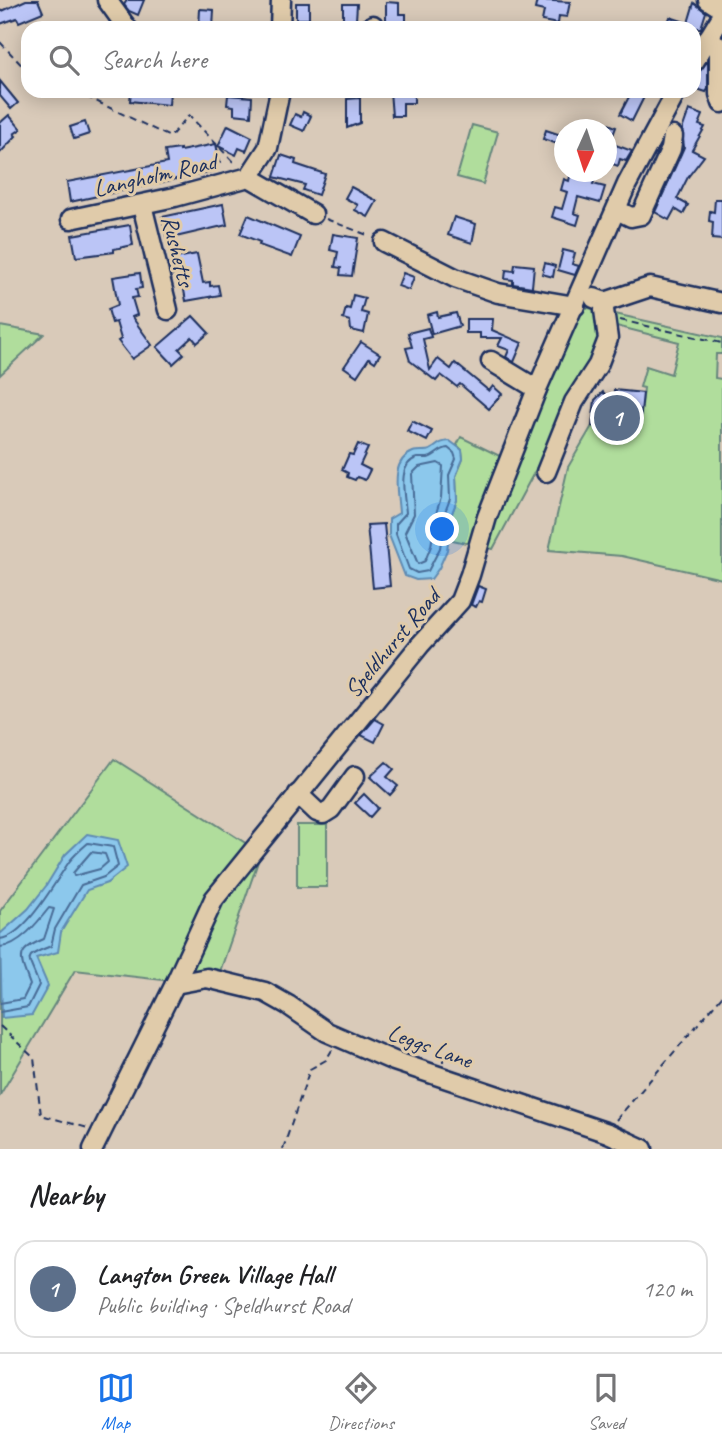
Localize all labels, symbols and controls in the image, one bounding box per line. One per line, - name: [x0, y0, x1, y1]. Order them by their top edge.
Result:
- search box: [21, 21, 701, 98]
- icon: search: [45, 41, 83, 79]
- text: Search here: [101, 43, 207, 76]
- north arrow: [554, 119, 617, 182]
- street label: Langholm Road: [91, 146, 223, 204]
- street label: Rushetts: [155, 212, 202, 291]
- pin: 1: [594, 392, 640, 444]
- your location: [425, 512, 459, 546]
- street label: Speldhurst Road: [338, 579, 449, 704]
- street label: Leggs Lane: [384, 1017, 478, 1076]
- text: Nearby: [28, 1176, 104, 1214]
- text: Langton Green Village Hall: [97, 1258, 332, 1291]
- text: 1: [48, 1275, 58, 1304]
- text: 120 m: [643, 1275, 692, 1304]
- text: Public building · Speldhurst Road: [97, 1291, 350, 1320]
- tab: Map: [97, 1369, 135, 1435]
- tab: Directions: [328, 1369, 394, 1435]
- tab: Saved: [587, 1369, 625, 1435]

